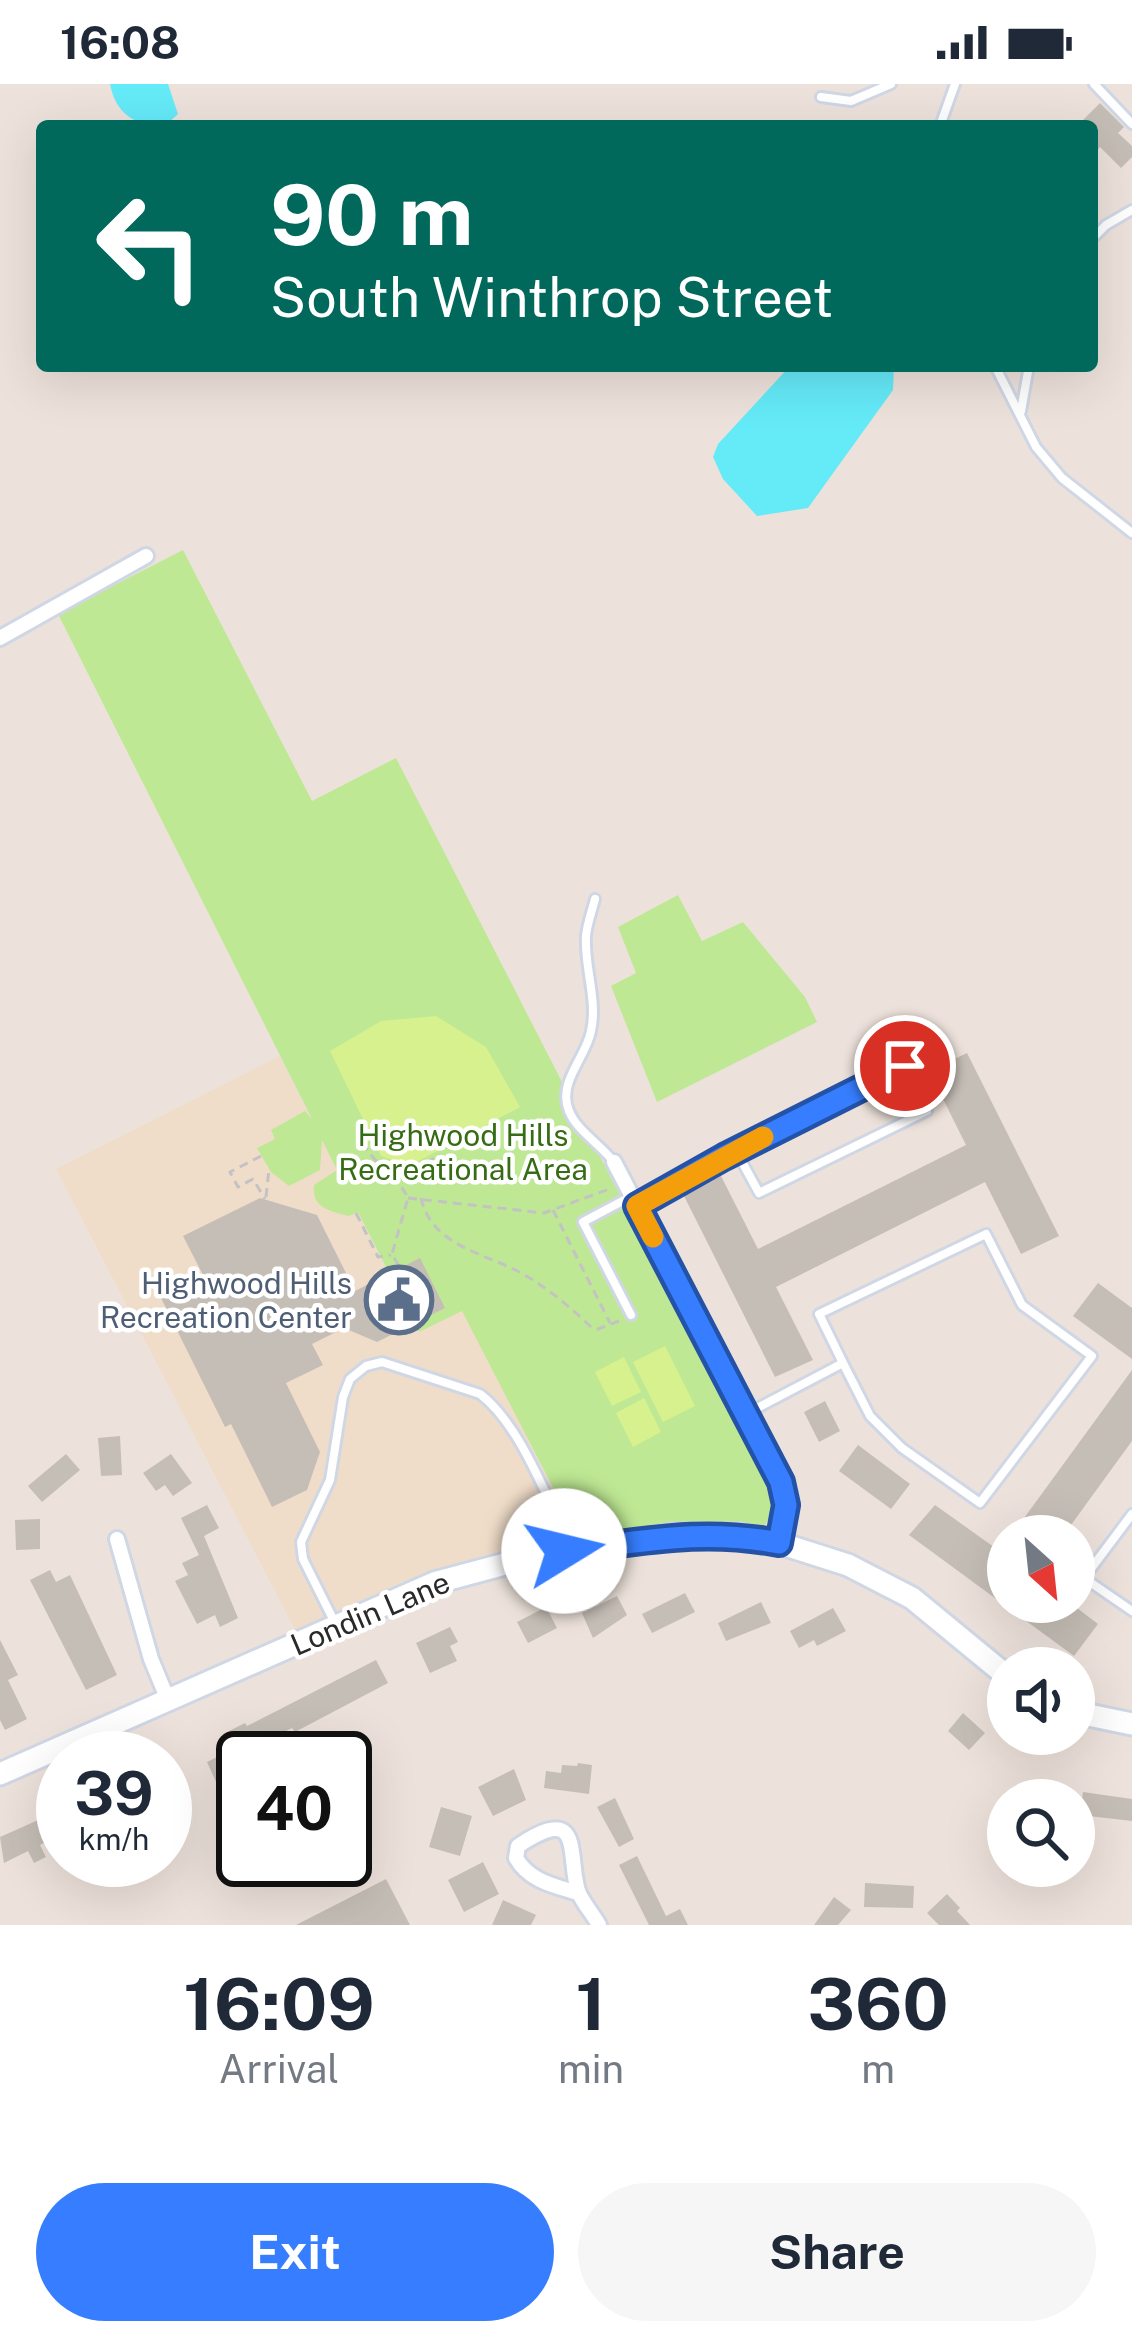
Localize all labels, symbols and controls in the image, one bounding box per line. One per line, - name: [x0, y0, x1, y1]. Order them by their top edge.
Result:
- text: 16:08: [60, 16, 180, 69]
- text: 90 m: [270, 165, 473, 264]
- icon: left: [72, 168, 228, 324]
- text: South Winthrop Street: [270, 266, 833, 329]
- pin: [854, 1015, 956, 1117]
- icon: arrive: [872, 1033, 938, 1099]
- park label: Highwood Hills Recreational Area: [338, 1117, 588, 1187]
- place label: Highwood Hills Recreation Center: [100, 1265, 352, 1335]
- public building icon: Highwood Hills Recreation Center: [364, 1265, 434, 1335]
- position arrow: [501, 1488, 627, 1614]
- north arrow: [987, 1515, 1095, 1623]
- map controls: [987, 1515, 1095, 1887]
- street label: Londin Lane: [285, 1563, 455, 1663]
- button: sound: [987, 1647, 1095, 1755]
- speed limit sign: 40: [216, 1731, 372, 1887]
- text: 39: [74, 1758, 154, 1829]
- button: search: [987, 1779, 1095, 1887]
- text: km/h: [79, 1821, 149, 1857]
- text: 16:09: [183, 1962, 375, 2046]
- text: 1: [576, 1962, 606, 2046]
- text: 360: [807, 1962, 949, 2046]
- text: Arrival: [219, 2046, 339, 2092]
- text: min: [558, 2046, 624, 2092]
- text: m: [861, 2046, 895, 2092]
- button: Exit: [36, 2183, 554, 2321]
- button: Share: [578, 2183, 1096, 2321]

